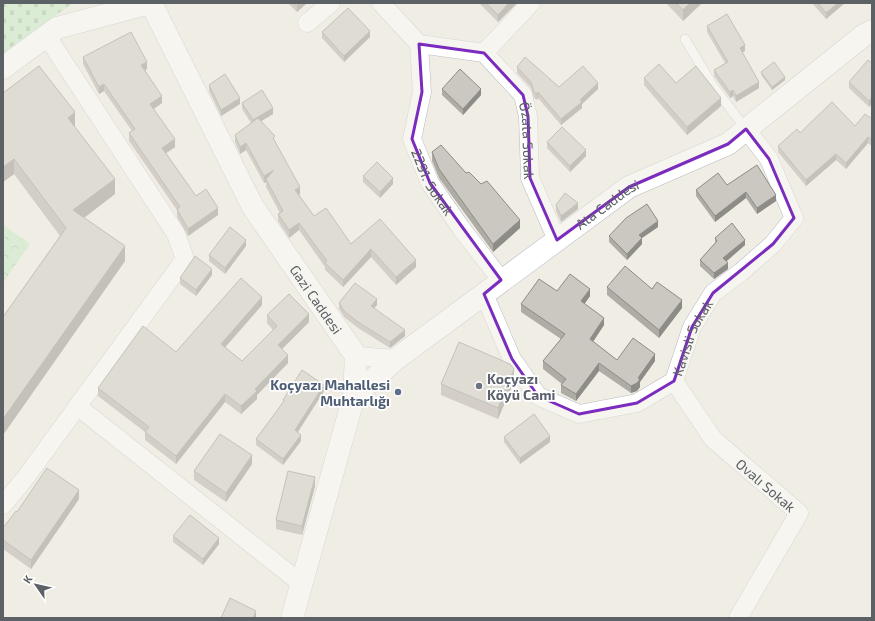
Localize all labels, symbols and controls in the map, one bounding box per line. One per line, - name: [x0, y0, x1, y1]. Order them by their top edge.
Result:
- street label: Özata Sokak: [516, 100, 539, 180]
- street label: 2291. Sokak: [408, 146, 458, 218]
- street label: Ata Caddesi: [572, 175, 641, 232]
- street label: Gazi Caddesi: [287, 261, 346, 337]
- street label: Kavisli Sokak: [668, 296, 716, 378]
- place label: Koçyazı Köyü Cami: [487, 370, 555, 403]
- place label: Koçyazı Mahallesi Muhtarlığı: [270, 376, 390, 409]
- marker: Koçyazı Köyü Cami: [474, 381, 484, 391]
- marker: Koçyazı Mahallesi Muhtarlığı: [393, 387, 403, 397]
- street label: Ovalı Sokak: [733, 454, 799, 515]
- north arrow: [16, 565, 56, 605]
- text: K: [20, 573, 35, 586]

